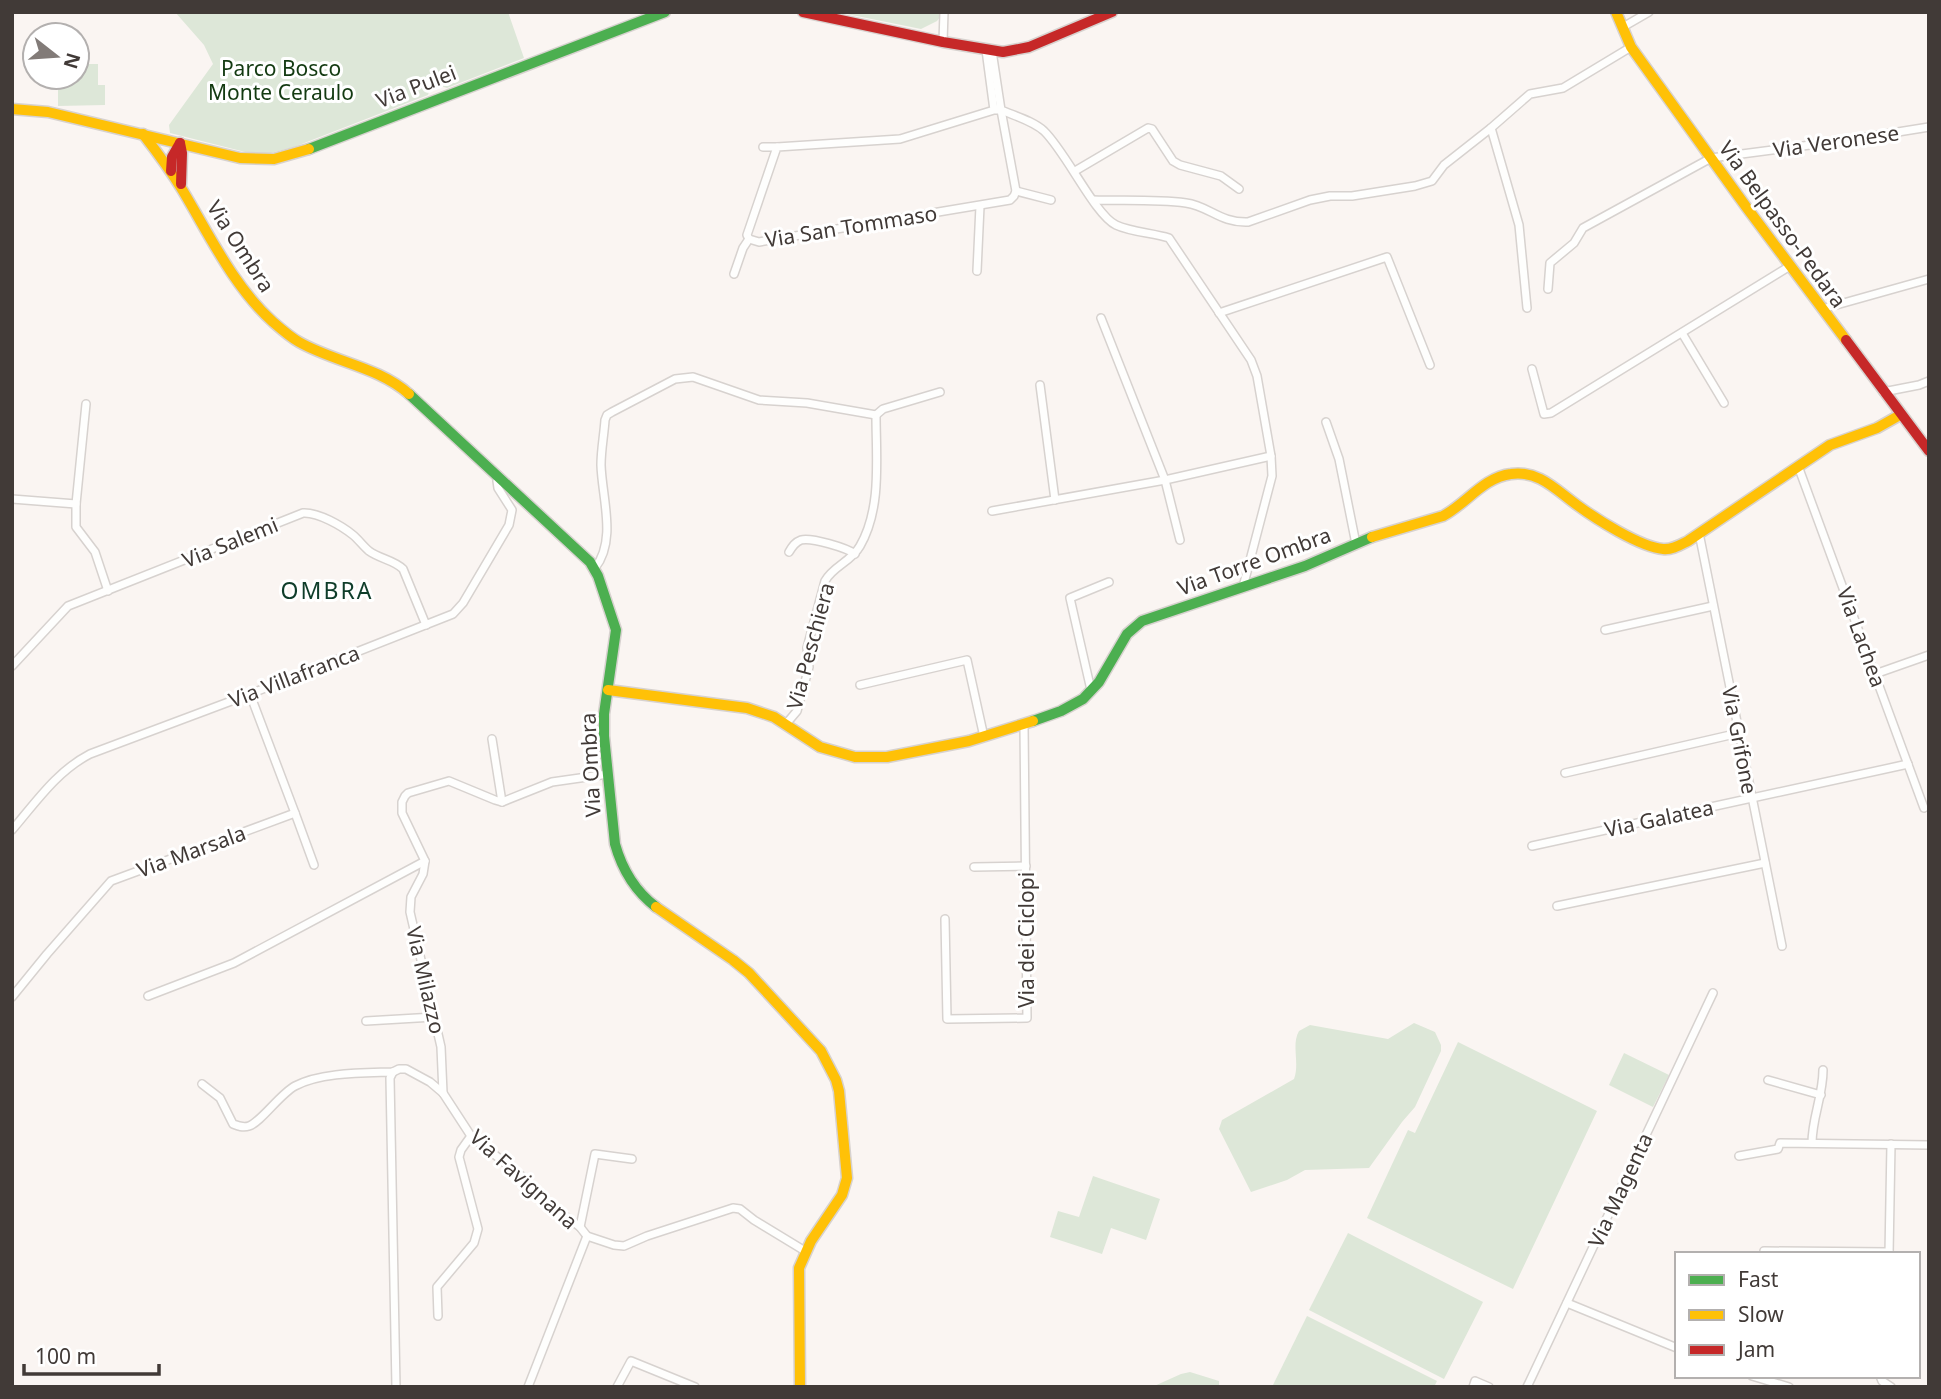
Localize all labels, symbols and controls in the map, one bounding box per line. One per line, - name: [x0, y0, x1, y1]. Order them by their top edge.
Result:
- north arrow: [21, 21, 91, 91]
- text: N: [58, 50, 87, 72]
- park label: Parco Bosco Monte Ceraulo: [208, 54, 354, 106]
- street label: Via Pulei: [372, 58, 460, 114]
- street label: Via Veronese: [1771, 118, 1901, 164]
- street label: Via Belpasso-Pedara: [1713, 135, 1853, 313]
- street label: Via Ombra: [201, 195, 281, 297]
- street label: Via San Tommaso: [763, 199, 939, 253]
- street label: Via Salemi: [178, 510, 282, 574]
- street label: Via Torre Ombra: [1173, 520, 1335, 602]
- district label: OMBRA: [281, 574, 373, 606]
- street label: Via Peschiera: [780, 579, 840, 713]
- street label: Via Lachea: [1831, 583, 1893, 691]
- street label: Via Villafranca: [225, 638, 363, 714]
- street label: Via Grifone: [1716, 684, 1764, 796]
- street label: Via Ombra: [573, 712, 607, 818]
- street label: Via Galatea: [1602, 793, 1716, 843]
- street label: Via Marsala: [133, 818, 249, 884]
- street label: Via dei Ciclopi: [1012, 872, 1040, 1008]
- street label: Via Milazzo: [400, 924, 452, 1036]
- street label: Via Favignana: [464, 1123, 584, 1235]
- street label: Via Magenta: [1581, 1128, 1659, 1252]
- legend: [1675, 1252, 1920, 1378]
- text: Fast: [1738, 1265, 1779, 1293]
- text: Slow: [1738, 1300, 1784, 1328]
- scale bar: [24, 1332, 159, 1376]
- text: Jam: [1736, 1335, 1775, 1363]
- text: 100 m: [35, 1342, 96, 1370]

